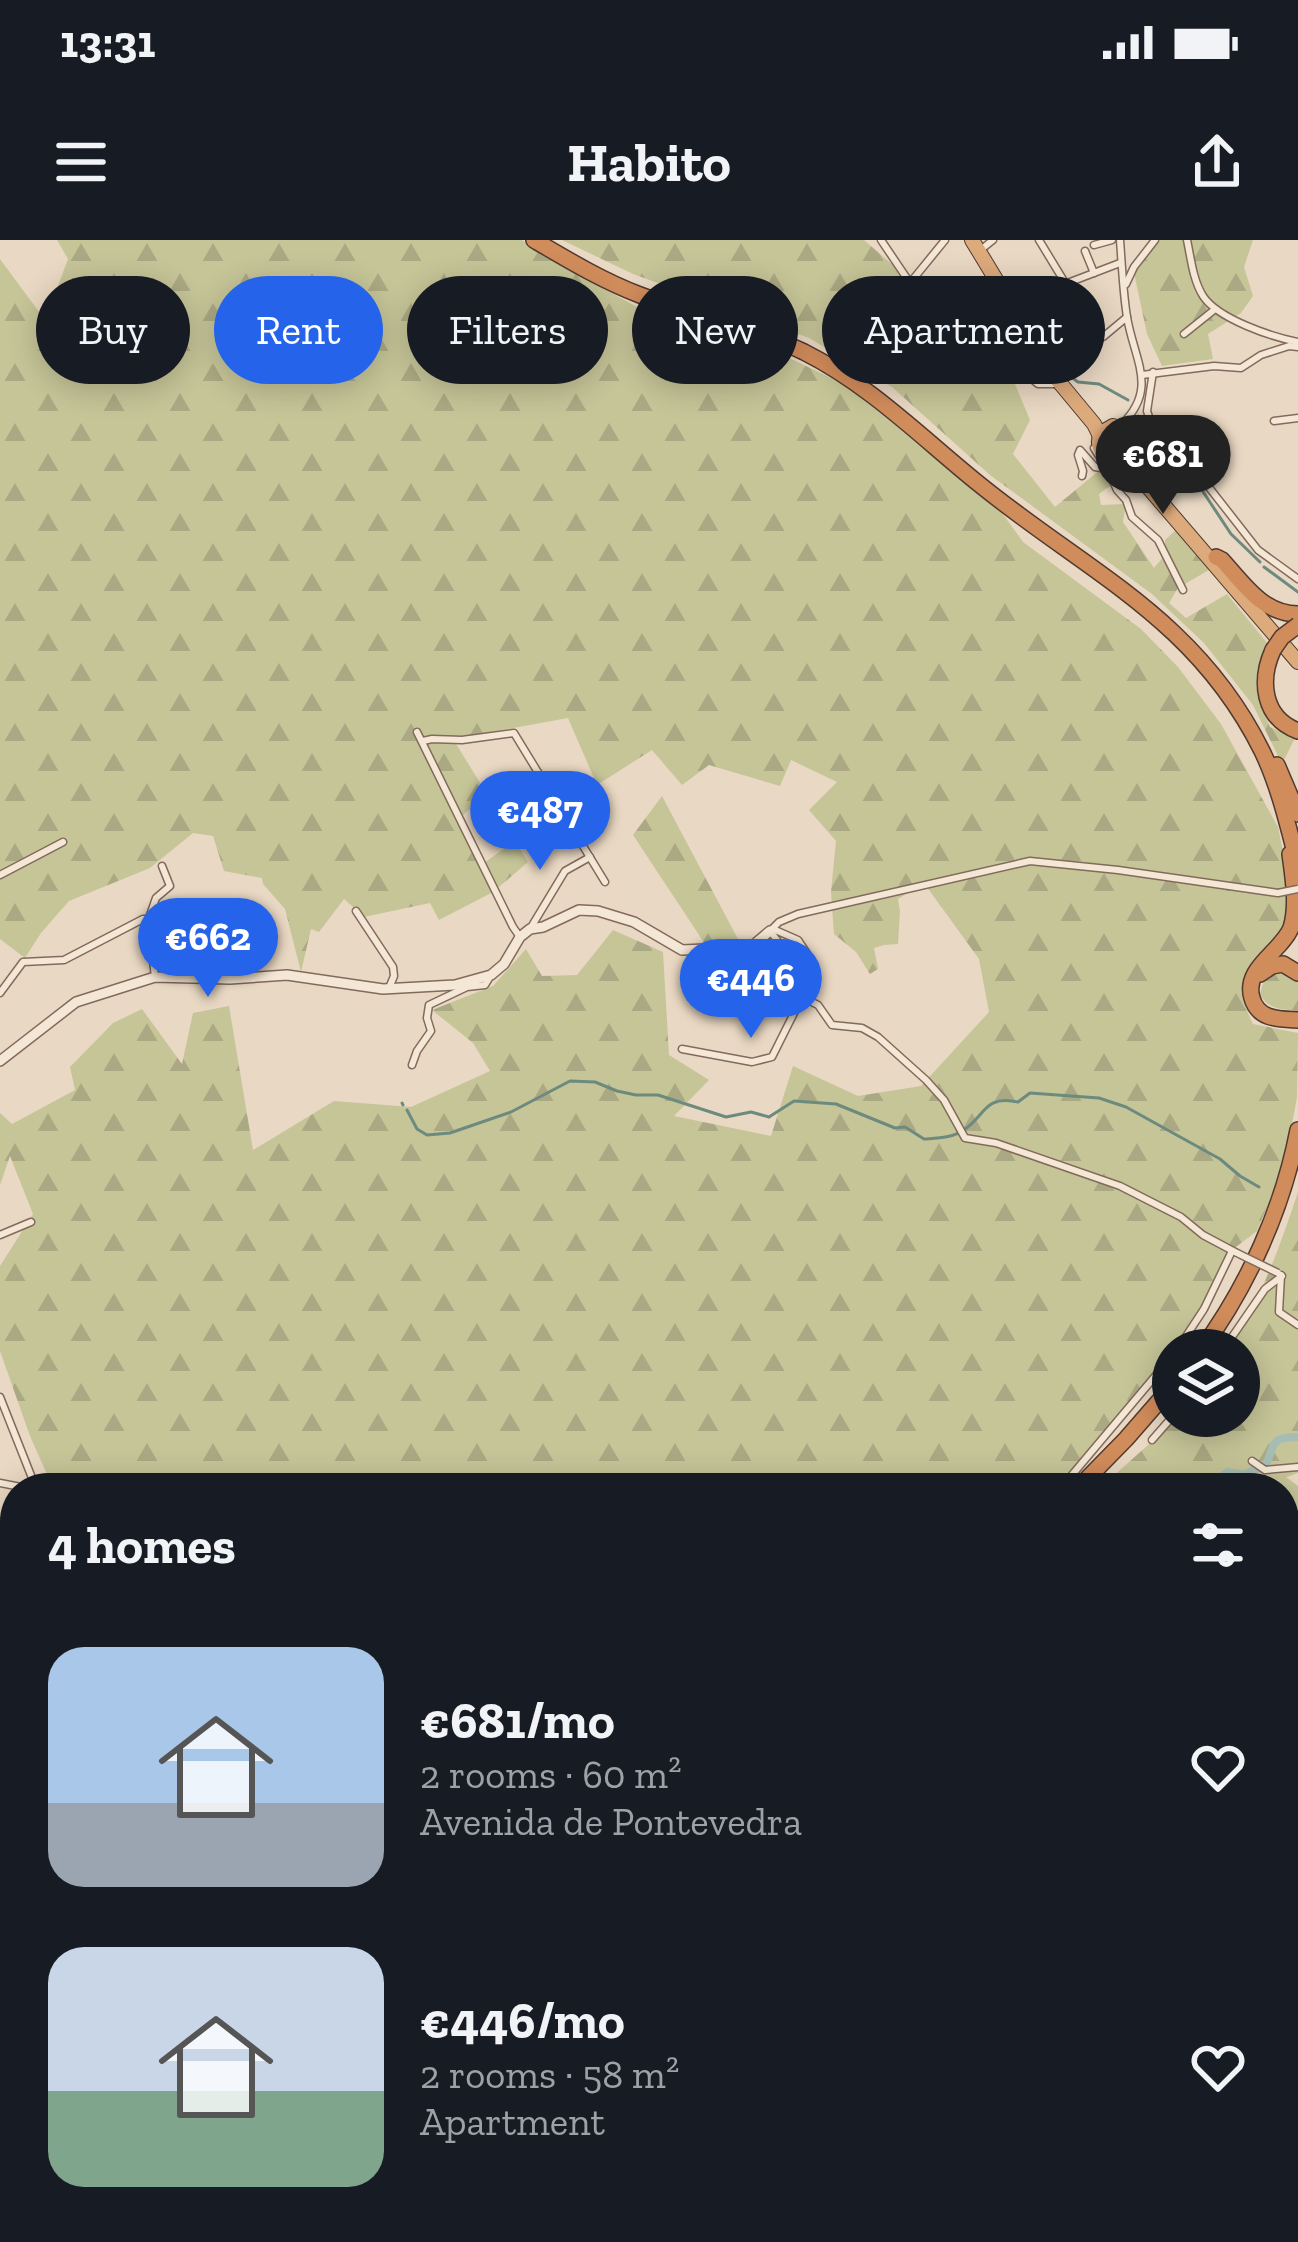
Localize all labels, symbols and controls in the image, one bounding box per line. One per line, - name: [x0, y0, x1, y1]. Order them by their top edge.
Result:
- text: 13:31: [60, 15, 156, 69]
- icon: menu: [48, 129, 114, 195]
- icon: share: [1184, 129, 1250, 195]
- text: Habito: [567, 130, 731, 195]
- chip: Buy: [36, 276, 190, 384]
- chip: Rent: [214, 276, 383, 384]
- chip: Filters: [407, 276, 608, 384]
- chip: New: [632, 276, 798, 384]
- chip: Apartment: [822, 276, 1105, 384]
- pin: €681: [1092, 415, 1234, 517]
- text: €681: [1123, 430, 1203, 477]
- pin: €487: [469, 771, 611, 873]
- text: €487: [497, 786, 583, 833]
- pin: €662: [137, 898, 279, 1000]
- text: €662: [165, 913, 251, 960]
- pin: €446: [680, 939, 822, 1041]
- text: €446: [707, 954, 795, 1001]
- map controls: [1152, 1329, 1260, 1437]
- button: layers: [1152, 1329, 1260, 1437]
- icon: filters: [1185, 1512, 1251, 1578]
- text: 4 homes: [48, 1515, 236, 1576]
- text: €681/mo: [420, 1690, 615, 1751]
- icon: home: [144, 1695, 288, 1839]
- icon: heart: [1185, 1734, 1251, 1800]
- text: 2 rooms · 60 m²: [420, 1751, 682, 1798]
- text: Avenida de Pontevedra: [420, 1798, 802, 1845]
- text: €446/mo: [420, 1990, 625, 2051]
- icon: home: [144, 1995, 288, 2139]
- icon: heart: [1185, 2034, 1251, 2100]
- text: 2 rooms · 58 m²: [420, 2051, 679, 2098]
- text: Apartment: [420, 2098, 605, 2145]

